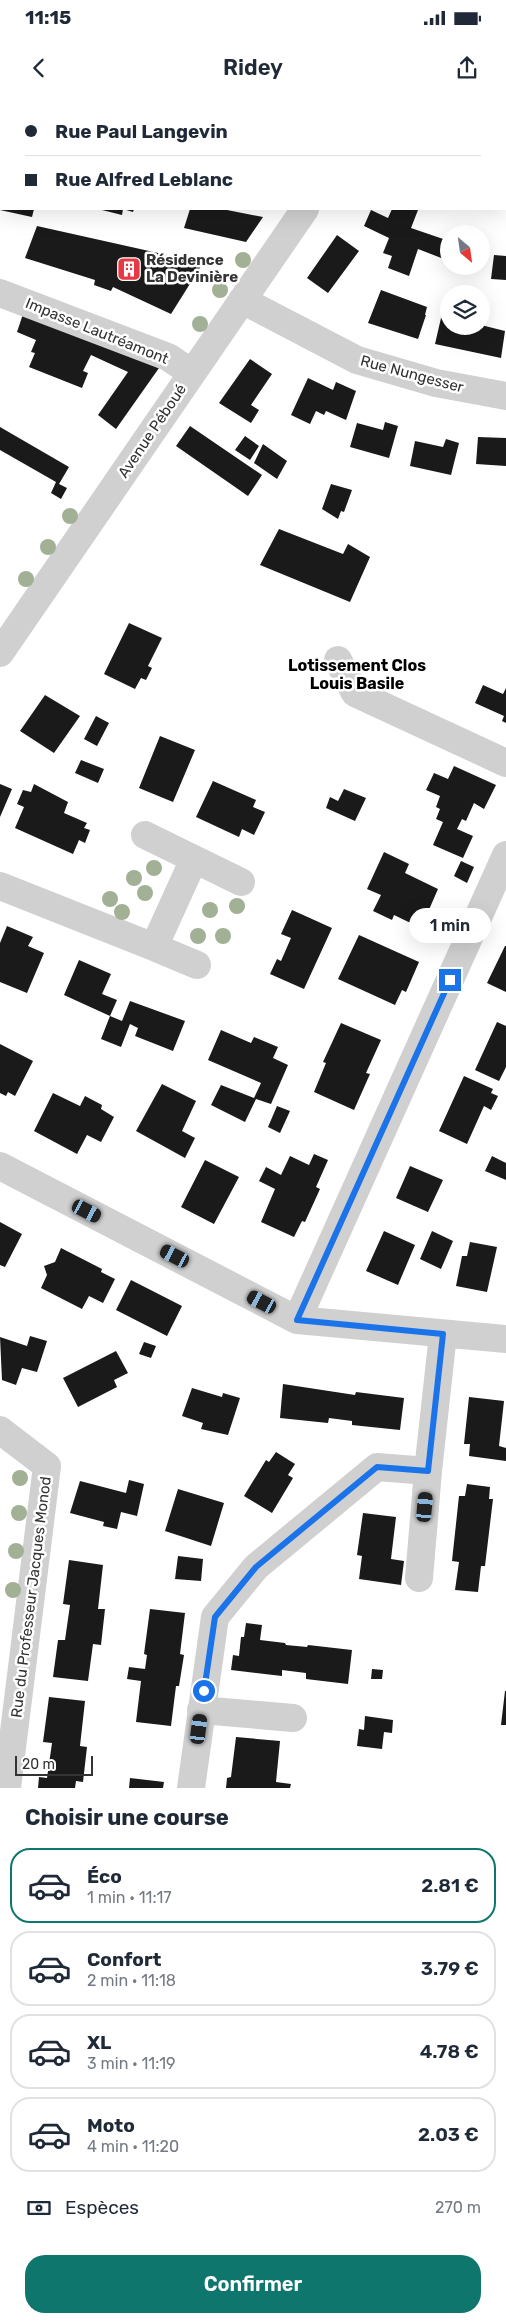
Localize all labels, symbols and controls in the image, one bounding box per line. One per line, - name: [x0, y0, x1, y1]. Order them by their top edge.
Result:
- text: 11:15: [25, 6, 71, 29]
- icon: back: [25, 54, 53, 82]
- text: Ridey: [223, 54, 283, 81]
- icon: share: [453, 54, 481, 82]
- text: Rue Paul Langevin: [55, 120, 228, 143]
- text: Rue Alfred Leblanc: [55, 168, 233, 191]
- north arrow: [440, 225, 490, 275]
- map controls: [440, 225, 490, 335]
- place label: Résidence La Devinière: [146, 251, 238, 286]
- building icon: Résidence La Devinière: [116, 256, 142, 282]
- button: layers: [440, 285, 490, 335]
- street label: Impasse Lautréamont: [23, 294, 171, 368]
- street label: Rue Nungesser: [358, 352, 466, 397]
- street label: Avenue Péboué: [114, 381, 190, 481]
- district label: Lotissement Clos Louis Basile: [288, 656, 426, 693]
- callout: 1 min: [409, 908, 491, 942]
- text: 1 min: [430, 916, 470, 935]
- route end: [439, 969, 461, 991]
- car: [70, 1198, 103, 1224]
- car: [158, 1243, 191, 1269]
- car: [245, 1288, 278, 1316]
- street label: Rue du Professeur Jacques Monod: [7, 1475, 55, 1719]
- car: [416, 1491, 433, 1523]
- route start: [193, 1680, 215, 1702]
- car: [189, 1713, 208, 1745]
- scale bar: [15, 1753, 92, 1776]
- text: 20 m: [22, 1756, 55, 1773]
- text: Choisir une course: [25, 1804, 229, 1831]
- icon: car: [27, 1863, 72, 1908]
- text: Éco: [87, 1865, 122, 1888]
- text: 2.81 €: [421, 1874, 479, 1897]
- text: 1 min · 11:17: [87, 1888, 172, 1907]
- icon: car: [27, 1946, 72, 1991]
- text: Confort: [87, 1948, 161, 1971]
- text: 3.79 €: [421, 1957, 479, 1980]
- text: 2 min · 11:18: [87, 1971, 176, 1990]
- icon: car: [27, 2029, 72, 2074]
- text: XL: [87, 2031, 111, 2054]
- text: 4.78 €: [420, 2040, 479, 2063]
- text: 3 min · 11:19: [87, 2054, 176, 2073]
- icon: car: [27, 2112, 72, 2157]
- text: Moto: [87, 2114, 135, 2137]
- text: 2.03 €: [418, 2123, 479, 2146]
- text: 4 min · 11:20: [87, 2137, 179, 2156]
- icon: cash: [25, 2194, 53, 2222]
- text: Espèces: [65, 2196, 139, 2219]
- text: 270 m: [435, 2198, 481, 2217]
- button: Confirmer: [25, 2255, 481, 2313]

